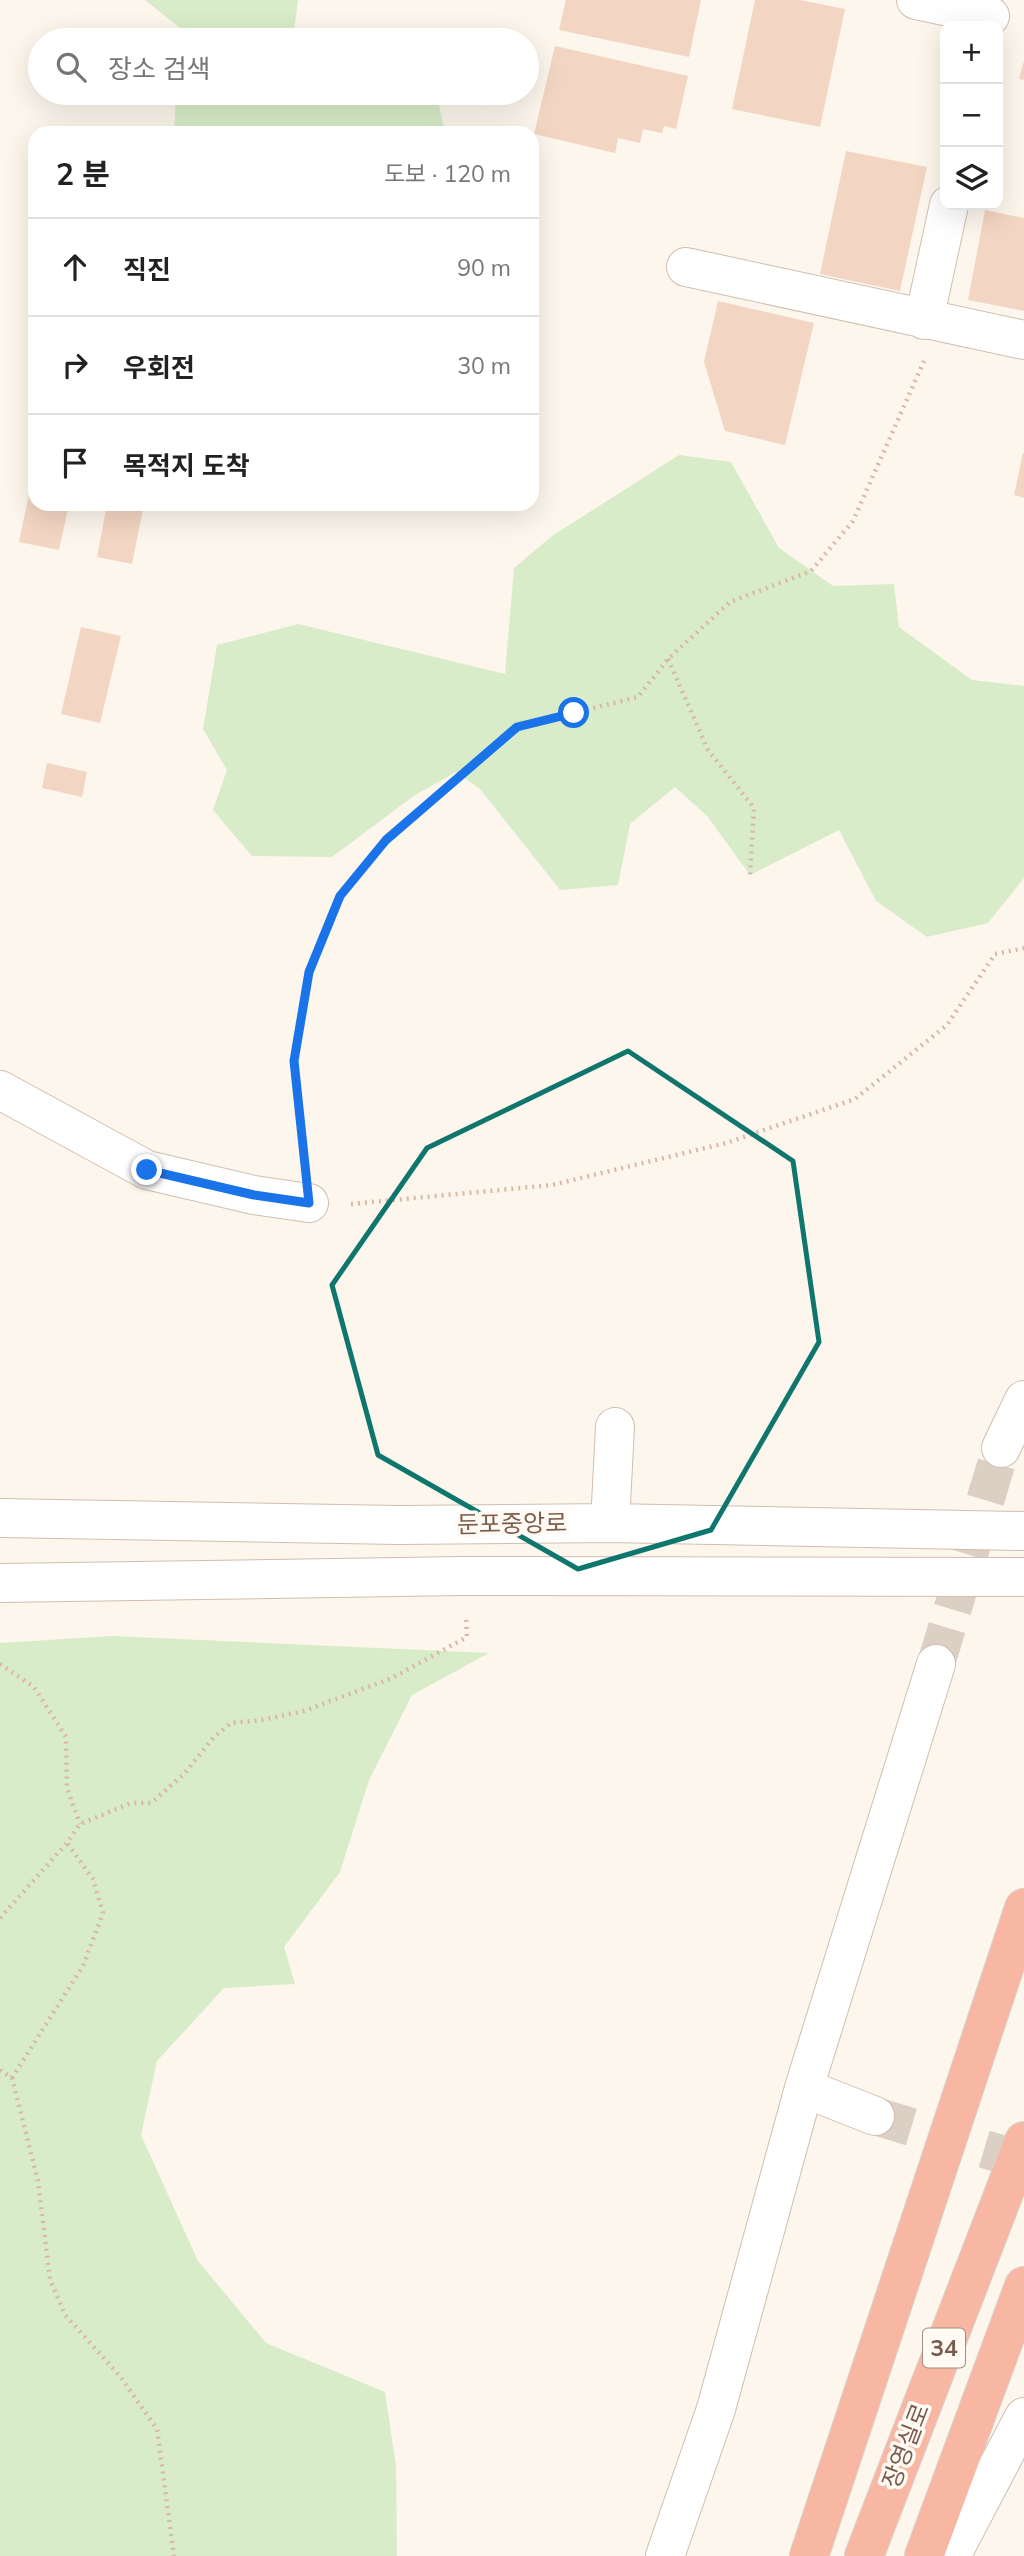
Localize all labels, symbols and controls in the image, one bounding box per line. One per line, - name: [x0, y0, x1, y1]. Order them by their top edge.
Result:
- map controls: [940, 21, 1003, 210]
- button: +: [940, 21, 1003, 84]
- search box: [28, 28, 539, 105]
- icon: search: [52, 48, 90, 86]
- text: 장소 검색: [108, 52, 210, 85]
- button: −: [940, 84, 1003, 147]
- button: layers: [940, 147, 1003, 210]
- text: 2 분: [56, 155, 110, 193]
- text: 도보 · 120 m: [384, 159, 511, 188]
- icon: ahead: [56, 248, 94, 286]
- text: 직진: [123, 253, 171, 286]
- text: 90 m: [457, 253, 511, 282]
- icon: right: [56, 346, 94, 384]
- text: 우회전: [123, 351, 195, 384]
- text: 30 m: [457, 351, 511, 380]
- icon: arrive: [56, 444, 94, 482]
- text: 목적지 도착: [123, 449, 250, 482]
- route start: [558, 697, 589, 728]
- route end: [131, 1154, 162, 1185]
- street label: 둔포중앙로: [457, 1507, 567, 1539]
- road number: 34: [923, 2328, 965, 2368]
- street label: 장영실로: [875, 2399, 935, 2492]

